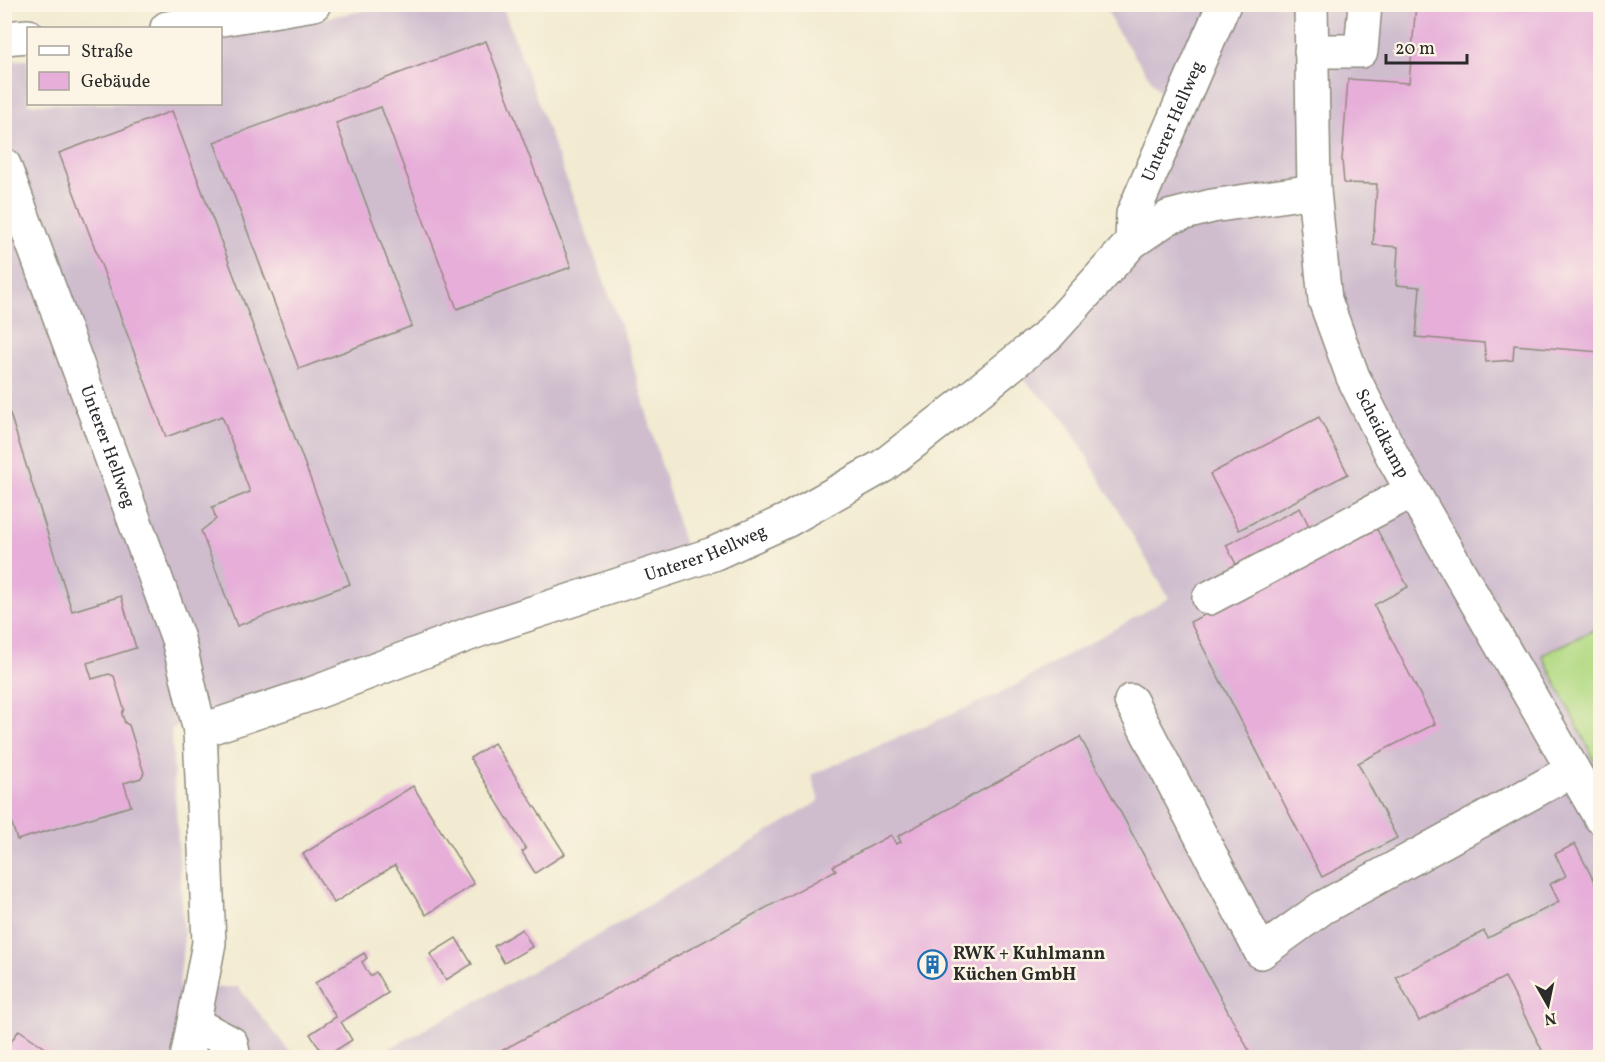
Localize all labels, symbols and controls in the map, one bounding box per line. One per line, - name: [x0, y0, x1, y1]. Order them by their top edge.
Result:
- legend: [27, 27, 222, 105]
- scale bar: [1386, 27, 1467, 65]
- text: 20 m: [1395, 37, 1435, 62]
- text: Straße: [81, 40, 133, 65]
- street label: Unterer Hellweg: [1136, 57, 1210, 186]
- text: Gebäude: [81, 70, 150, 95]
- street label: Unterer Hellweg: [73, 382, 141, 512]
- street label: Scheidkamp: [1348, 385, 1415, 483]
- street label: Unterer Hellweg: [641, 519, 771, 588]
- place label: RWK + Kuhlmann Küchen GmbH: [953, 942, 1106, 988]
- building icon: RWK + Kuhlmann Küchen GmbH: [916, 948, 948, 980]
- north arrow: [1518, 975, 1578, 1035]
- text: N: [1542, 1006, 1557, 1030]

